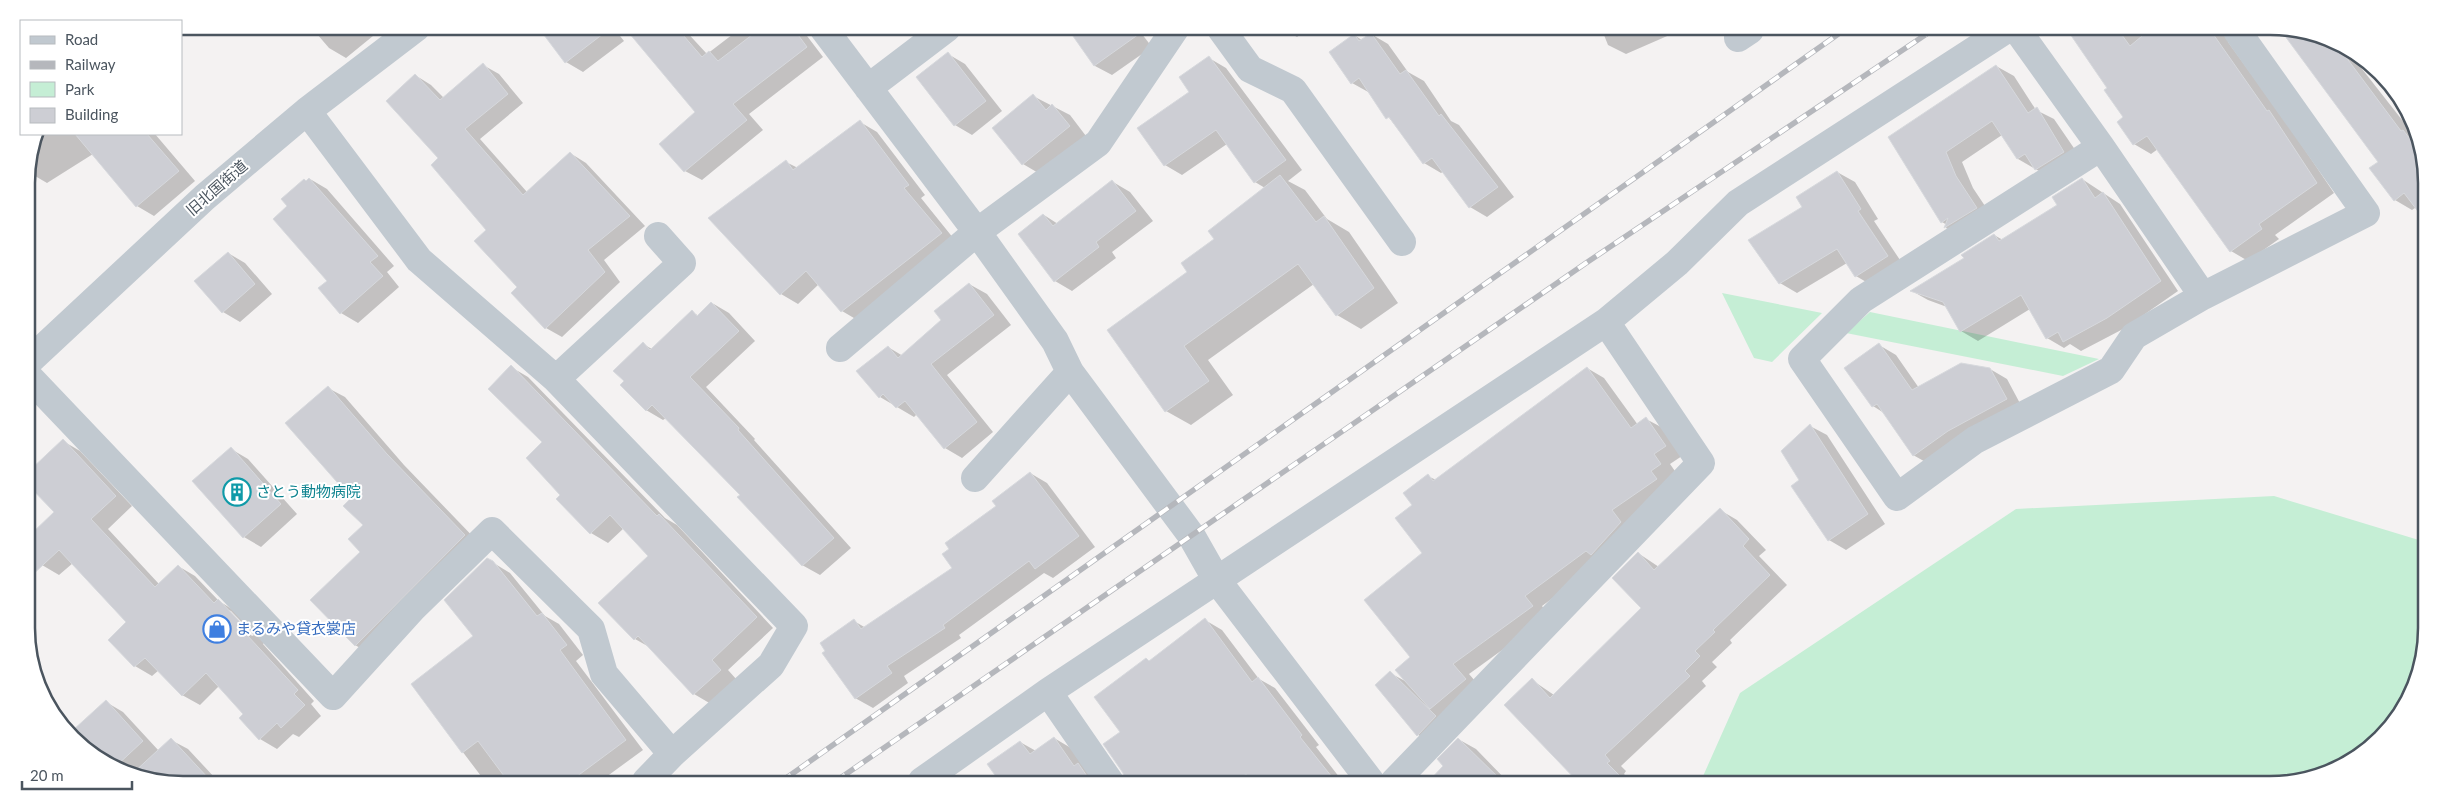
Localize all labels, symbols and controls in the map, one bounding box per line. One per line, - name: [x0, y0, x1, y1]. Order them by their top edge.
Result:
- legend: [20, 20, 182, 135]
- text: Road: [65, 30, 98, 48]
- text: Railway: [65, 55, 116, 73]
- text: Park: [65, 80, 95, 98]
- text: Building: [65, 105, 118, 123]
- street label: 旧北国街道: [182, 156, 251, 219]
- building icon: さとう動物病院: [222, 477, 252, 507]
- place label: さとう動物病院: [256, 482, 361, 500]
- shop icon: まるみや貸衣裳店: [202, 614, 232, 644]
- place label: まるみや貸衣裳店: [236, 619, 356, 637]
- scale bar: [22, 758, 132, 790]
- text: 20 m: [30, 766, 64, 784]

